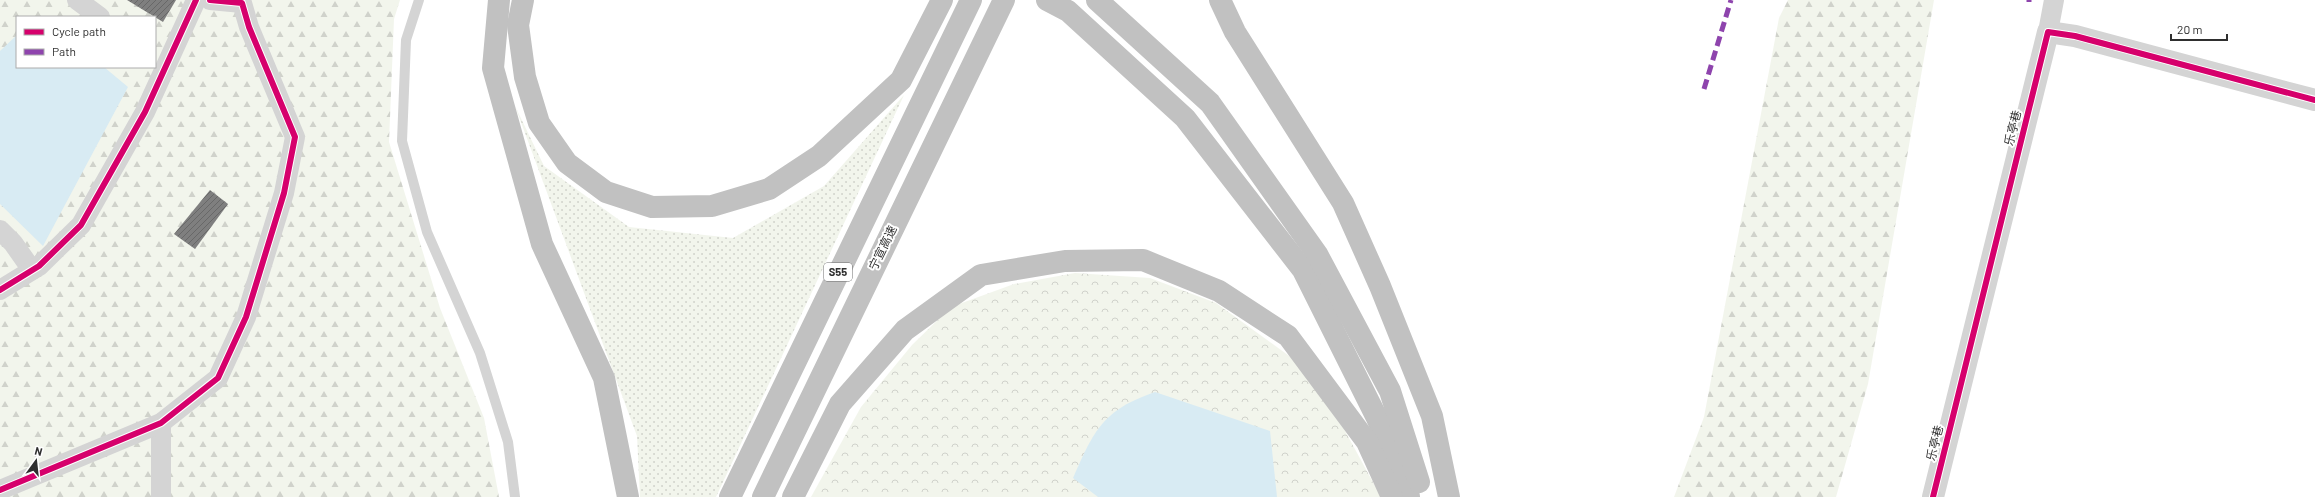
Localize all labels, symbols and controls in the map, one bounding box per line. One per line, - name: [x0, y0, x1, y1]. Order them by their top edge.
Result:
- legend: [16, 16, 156, 68]
- scale bar: [2171, 16, 2227, 42]
- text: 20 m: [2177, 22, 2203, 36]
- text: Cycle path: [52, 24, 106, 38]
- text: Path: [52, 44, 76, 58]
- street label: 乐亭巷: [2001, 109, 2023, 147]
- street label: 宁宣高速: [865, 223, 899, 272]
- road number: S55: [824, 263, 852, 281]
- street label: 乐亭巷: [1923, 424, 1945, 462]
- north arrow: [16, 441, 56, 481]
- text: N: [33, 444, 44, 458]

